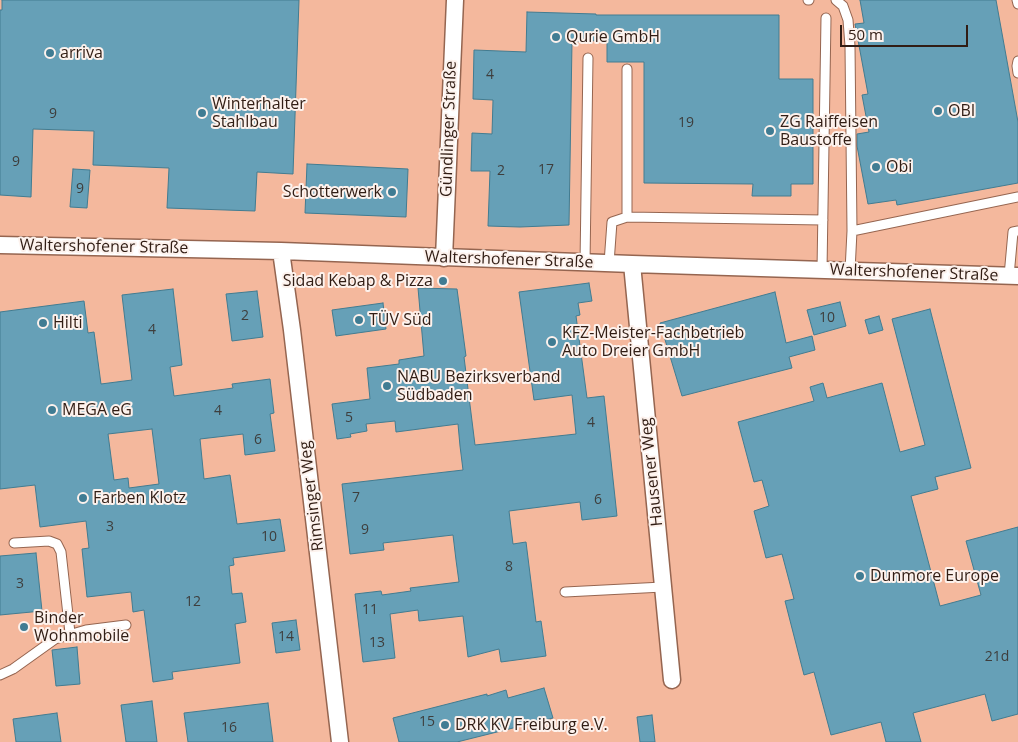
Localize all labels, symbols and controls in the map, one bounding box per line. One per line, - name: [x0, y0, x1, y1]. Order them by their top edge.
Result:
- scale bar: [843, 15, 970, 47]
- text: 50 m: [848, 24, 883, 44]
- place label: Qurie GmbH: [566, 27, 660, 47]
- marker: Qurie GmbH: [550, 31, 562, 43]
- place label: arriva: [60, 43, 103, 63]
- marker: arriva: [44, 47, 56, 59]
- street label: Gündlinger Straße: [437, 61, 461, 197]
- house number: 4: [486, 67, 494, 83]
- place label: Winterhalter Stahlbau: [212, 94, 306, 132]
- place label: OBI: [948, 101, 975, 121]
- marker: OBI: [932, 105, 944, 117]
- house number: 9: [49, 106, 57, 122]
- marker: Winterhalter Stahlbau: [196, 107, 208, 119]
- place label: ZG Raiffeisen Baustoffe: [780, 112, 878, 150]
- house number: 19: [678, 115, 694, 131]
- marker: ZG Raiffeisen Baustoffe: [764, 125, 776, 137]
- house number: 9: [12, 154, 20, 170]
- place label: Obi: [886, 157, 912, 177]
- marker: Obi: [870, 161, 882, 173]
- house number: 17: [538, 162, 554, 178]
- house number: 2: [497, 163, 505, 179]
- house number: 9: [76, 181, 84, 197]
- place label: Schotterwerk: [283, 182, 382, 202]
- marker: Schotterwerk: [386, 186, 398, 198]
- street label: Waltershofener Straße: [19, 236, 189, 258]
- street label: Waltershofener Straße: [424, 247, 594, 273]
- street label: Waltershofener Straße: [829, 260, 999, 286]
- place label: Sidad Kebap & Pizza: [283, 271, 433, 291]
- marker: Sidad Kebap & Pizza: [437, 275, 449, 287]
- house number: 2: [241, 308, 249, 324]
- place label: TÜV Süd: [369, 310, 432, 330]
- house number: 10: [819, 310, 835, 326]
- place label: Hilti: [53, 313, 83, 333]
- marker: TÜV Süd: [353, 314, 365, 326]
- marker: Hilti: [37, 317, 49, 329]
- house number: 4: [148, 322, 156, 338]
- place label: KFZ-Meister-Fachbetrieb Auto Dreier GmbH: [562, 323, 744, 361]
- marker: KFZ-Meister-Fachbetrieb Auto Dreier GmbH: [546, 336, 558, 348]
- place label: NABU Bezirksverband Südbaden: [397, 367, 561, 405]
- marker: NABU Bezirksverband Südbaden: [381, 380, 393, 392]
- place label: MEGA eG: [62, 400, 132, 420]
- house number: 4: [214, 403, 222, 419]
- marker: MEGA eG: [46, 404, 58, 416]
- house number: 5: [345, 410, 353, 426]
- house number: 4: [587, 415, 595, 431]
- street label: Hausener Weg: [637, 417, 667, 527]
- house number: 6: [254, 432, 262, 448]
- street label: Rimsinger Weg: [296, 440, 328, 552]
- place label: Farben Klotz: [93, 488, 186, 508]
- house number: 7: [352, 490, 360, 506]
- marker: Farben Klotz: [77, 492, 89, 504]
- house number: 6: [594, 492, 602, 508]
- house number: 3: [106, 519, 114, 535]
- house number: 9: [361, 522, 369, 538]
- house number: 10: [261, 529, 277, 545]
- house number: 8: [505, 559, 513, 575]
- place label: Dunmore Europe: [870, 566, 999, 586]
- marker: Dunmore Europe: [854, 570, 866, 582]
- house number: 3: [16, 576, 24, 592]
- house number: 12: [185, 594, 201, 610]
- house number: 11: [362, 602, 378, 618]
- place label: Binder Wohnmobile: [34, 608, 129, 646]
- marker: Binder Wohnmobile: [18, 621, 30, 633]
- house number: 14: [278, 629, 294, 645]
- house number: 13: [369, 635, 385, 651]
- house number: 21d: [985, 649, 1009, 665]
- house number: 15: [419, 714, 435, 730]
- place label: DRK KV Freiburg e.V.: [455, 715, 608, 735]
- marker: DRK KV Freiburg e.V.: [439, 719, 451, 731]
- house number: 16: [221, 720, 237, 736]

